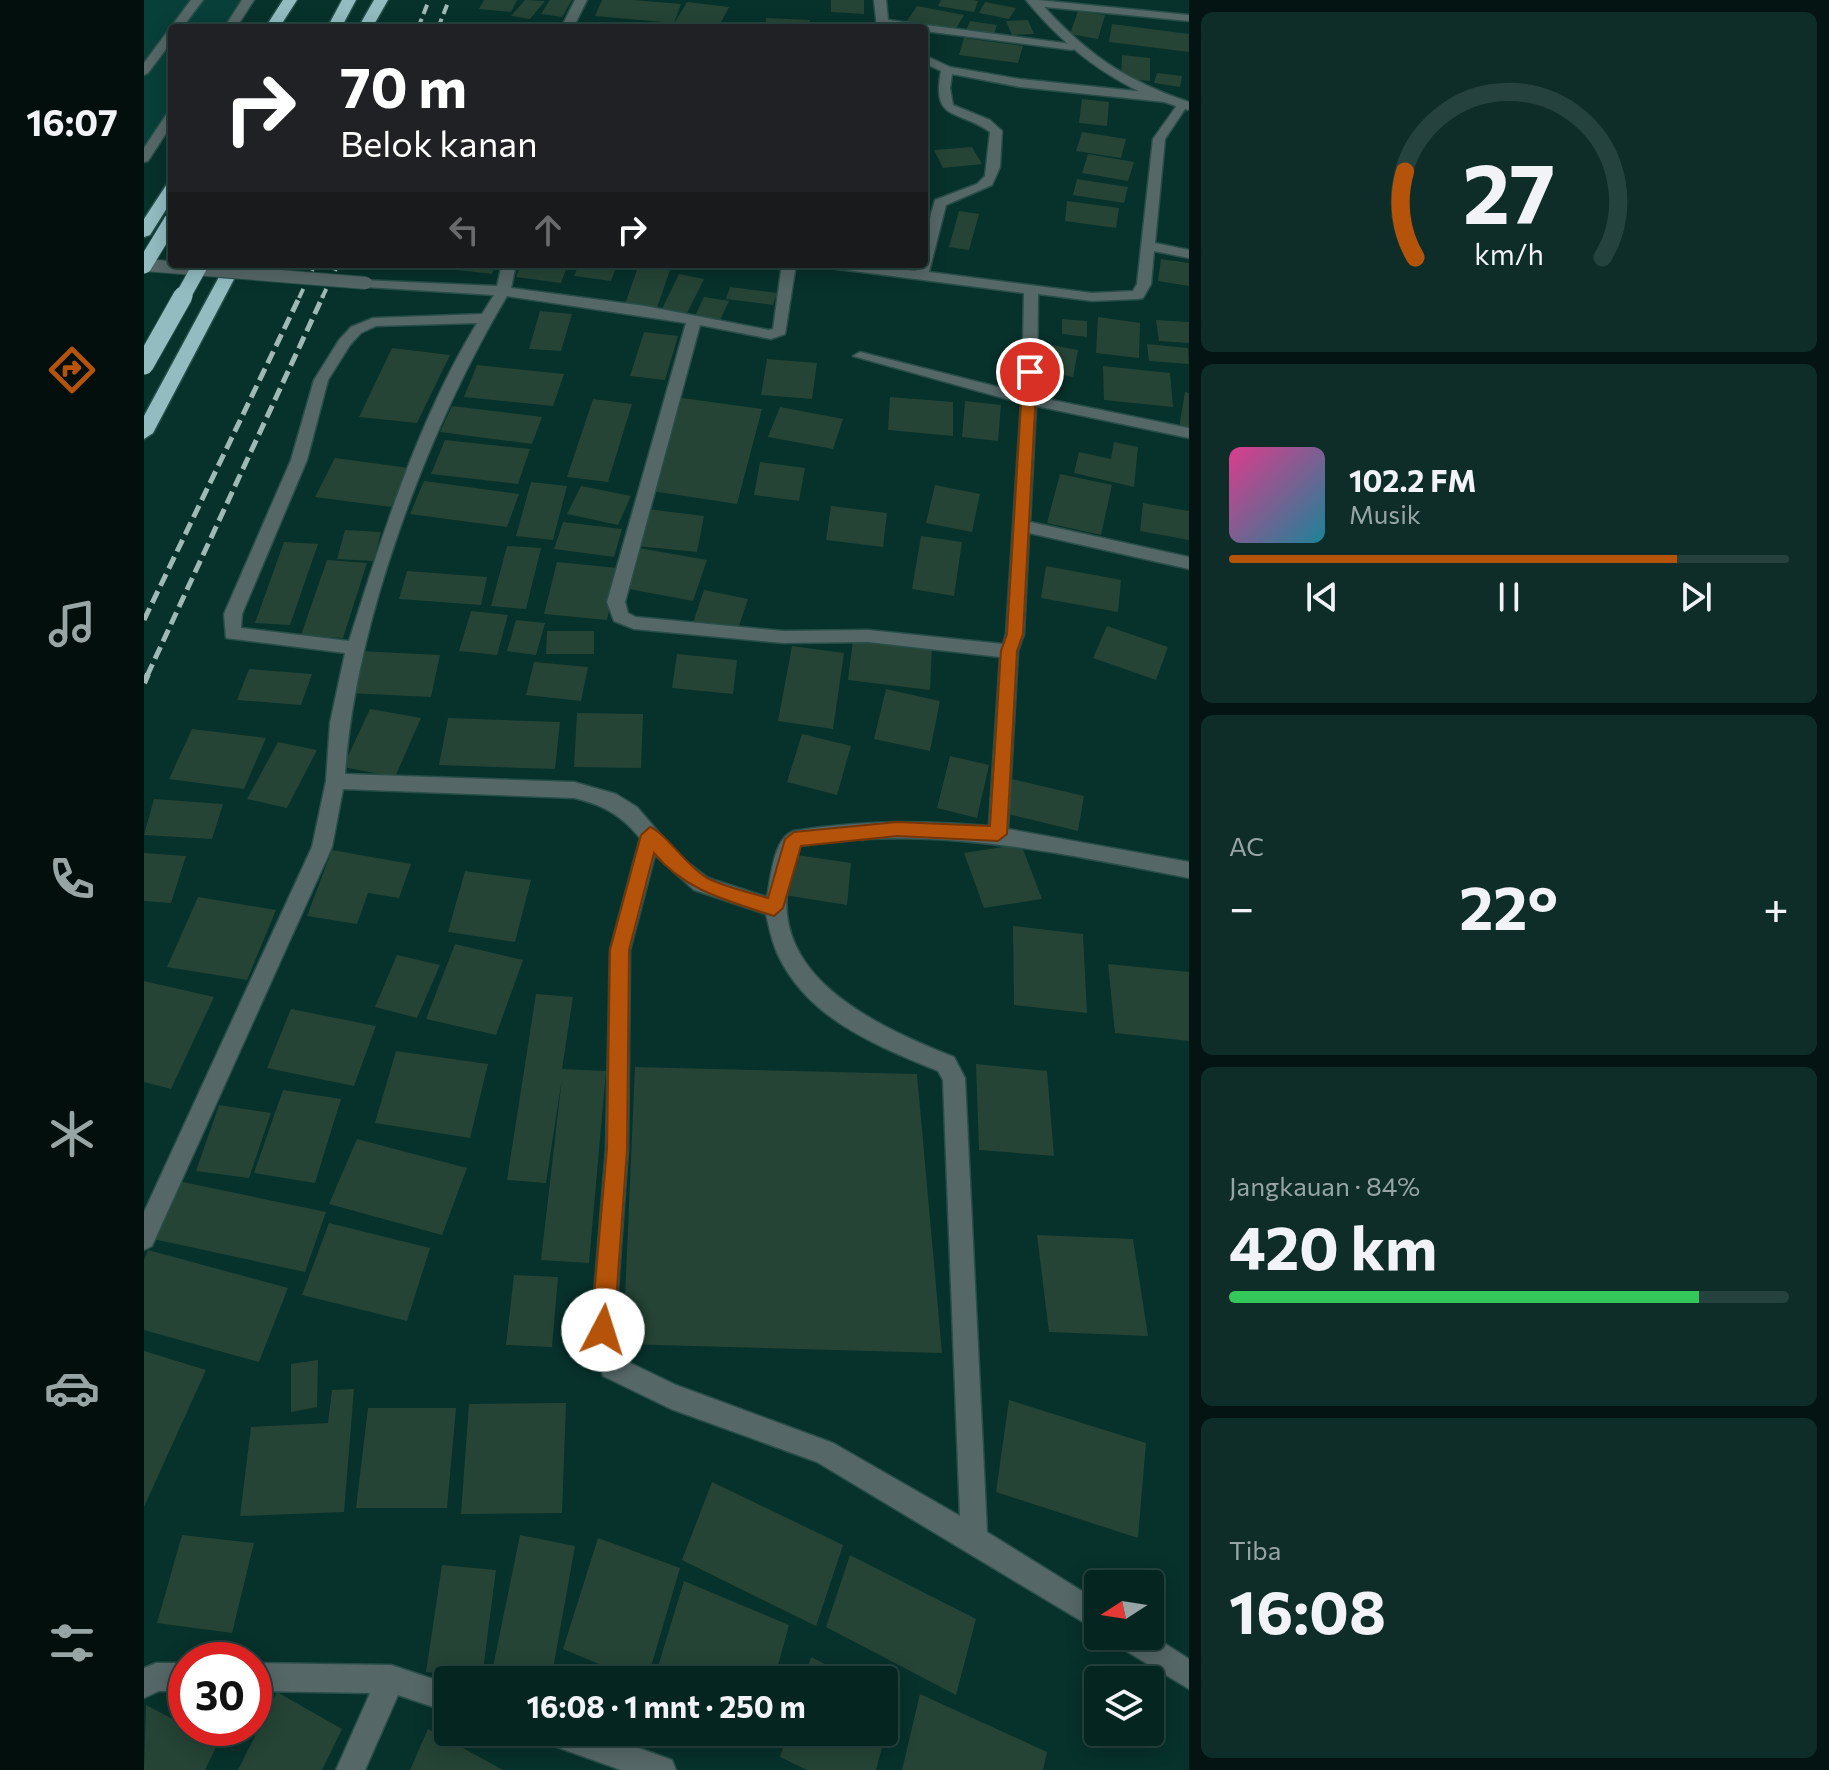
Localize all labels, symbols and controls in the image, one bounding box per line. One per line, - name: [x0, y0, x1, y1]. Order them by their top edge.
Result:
- text: 70 m: [340, 51, 467, 120]
- icon: right: [208, 56, 312, 160]
- text: 16:07: [26, 99, 118, 143]
- text: Belok kanan: [340, 120, 538, 164]
- text: 27: [1463, 138, 1555, 240]
- icon: left: [442, 208, 486, 252]
- icon: ahead: [526, 208, 570, 252]
- icon: right: [610, 208, 654, 252]
- text: km/h: [1474, 236, 1544, 271]
- pin: [996, 338, 1064, 406]
- icon: directions: [44, 342, 100, 398]
- icon: arrive: [1008, 350, 1052, 394]
- text: 102.2 FM: [1349, 461, 1476, 498]
- text: Musik: [1349, 498, 1421, 529]
- icon: previous: [1300, 575, 1344, 619]
- icon: pause: [1487, 575, 1531, 619]
- icon: next: [1674, 575, 1718, 619]
- icon: music: [44, 596, 100, 652]
- text: AC: [1229, 830, 1264, 861]
- icon: phone: [44, 851, 100, 907]
- text: 22°: [1459, 869, 1558, 942]
- text: −: [1229, 879, 1254, 933]
- text: +: [1763, 879, 1789, 933]
- icon: climate: [44, 1106, 100, 1162]
- text: Jangkauan · 84%: [1229, 1170, 1420, 1201]
- text: 420 km: [1229, 1209, 1437, 1282]
- position arrow: [561, 1288, 645, 1372]
- icon: car: [44, 1360, 100, 1416]
- text: Tiba: [1229, 1534, 1281, 1565]
- north arrow: [1084, 1570, 1164, 1650]
- map controls: [1084, 1570, 1164, 1746]
- text: 16:08: [1229, 1573, 1386, 1646]
- icon: filters: [44, 1615, 100, 1671]
- speed limit sign: 30: [168, 1642, 272, 1746]
- button: layers: [1084, 1666, 1164, 1746]
- text: 16:08 · 1 mnt · 250 m: [526, 1687, 806, 1724]

